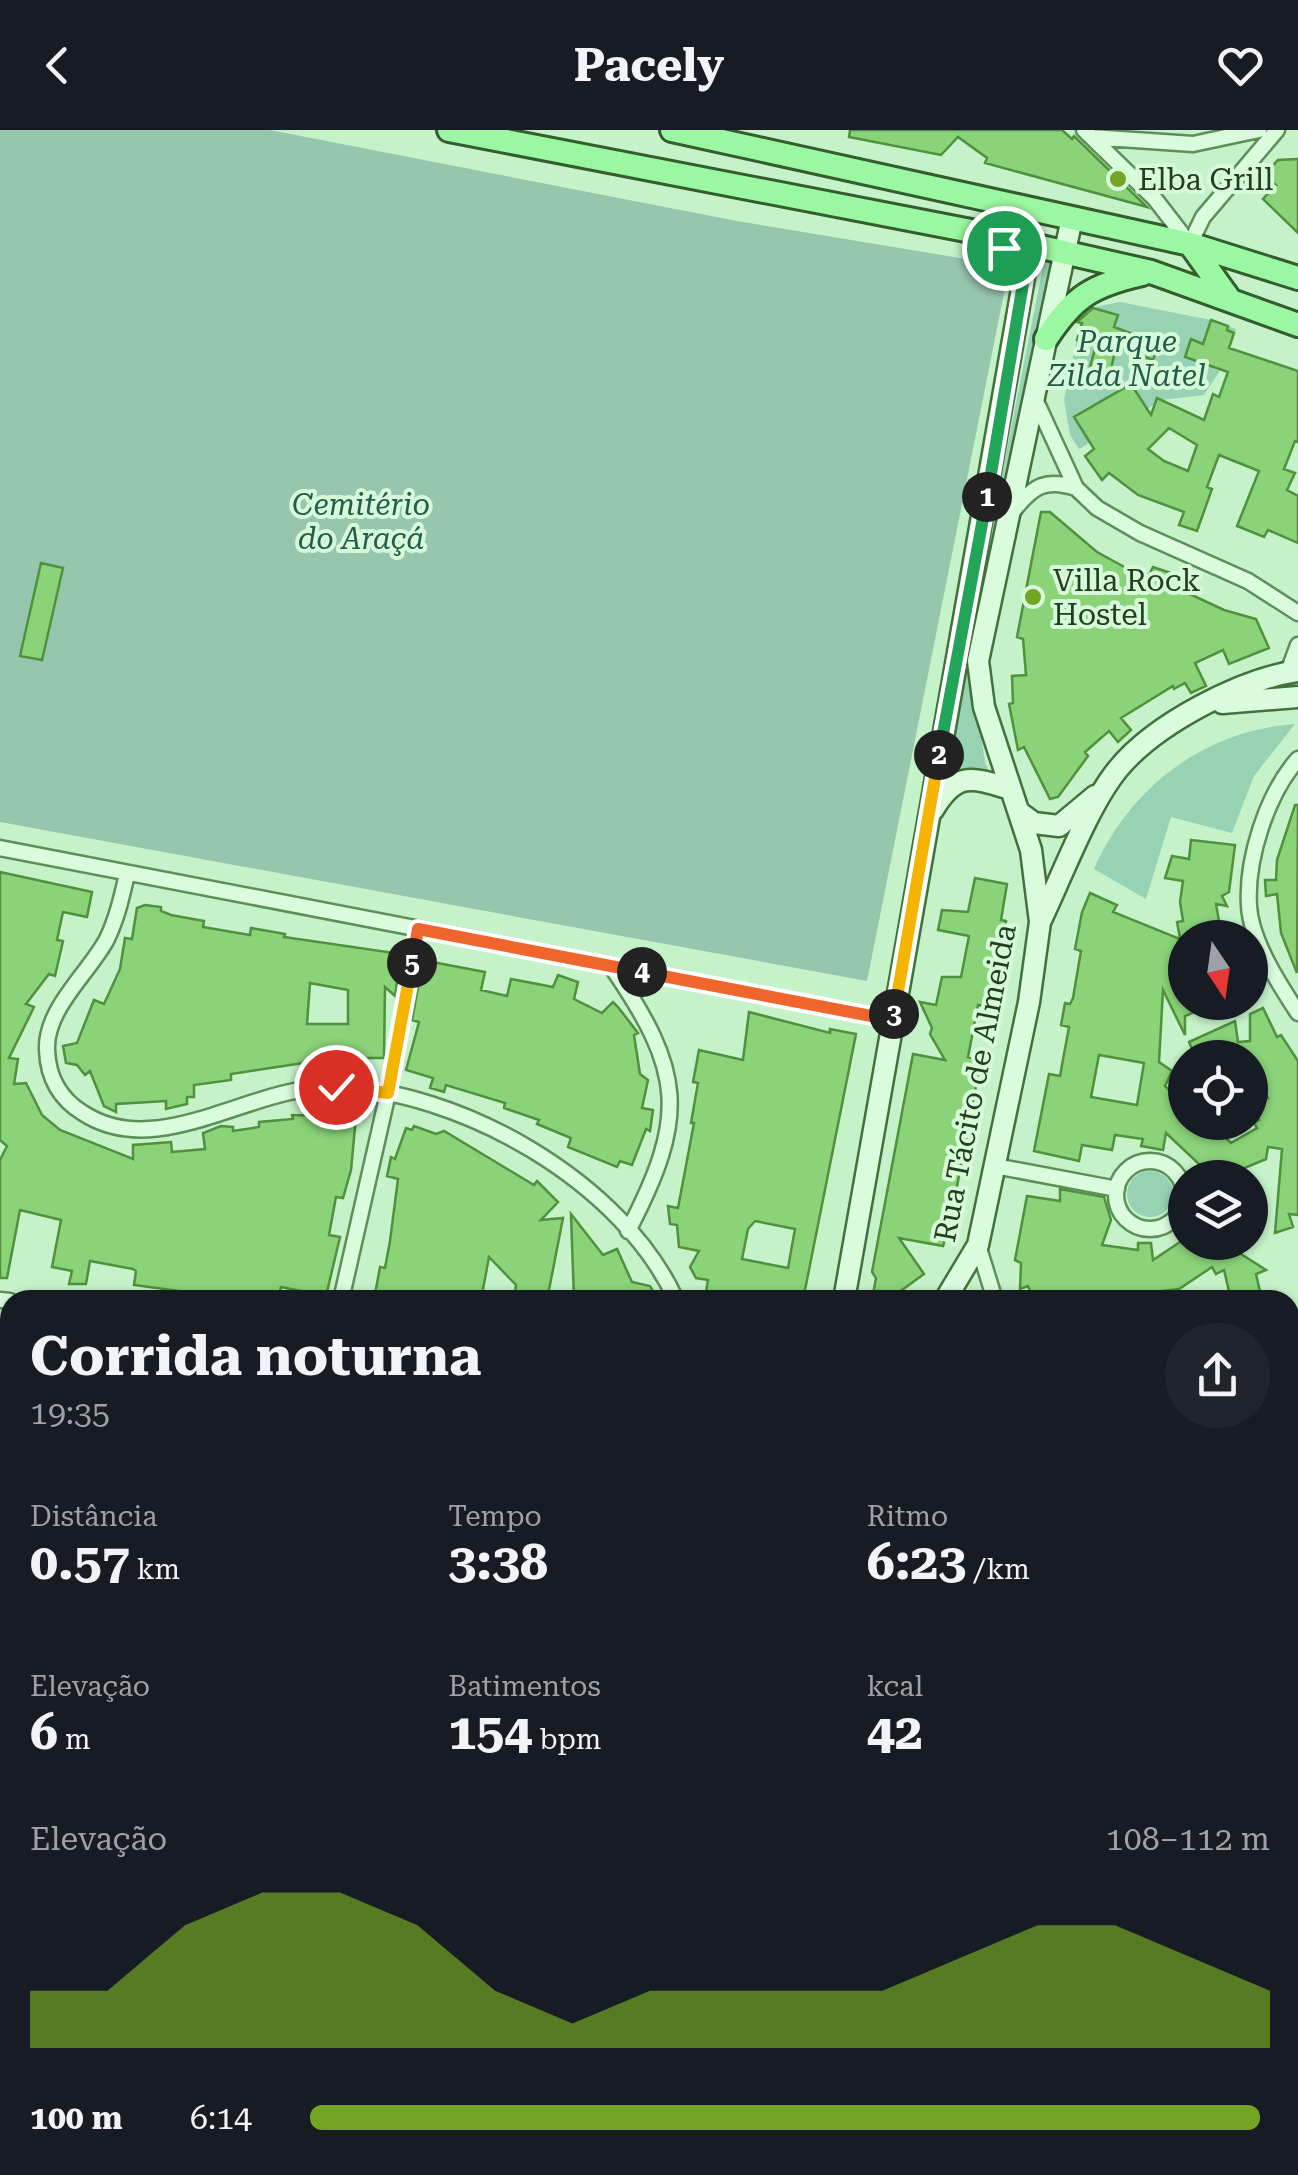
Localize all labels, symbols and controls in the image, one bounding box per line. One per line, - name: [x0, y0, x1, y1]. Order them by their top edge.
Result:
- icon: back: [30, 38, 85, 93]
- icon: heart: [1213, 38, 1268, 93]
- text: Pacely: [574, 39, 724, 92]
- place label: Elba Grill: [1138, 162, 1273, 197]
- marker: Elba Grill: [1107, 168, 1129, 190]
- pin: [962, 206, 1047, 291]
- icon: arrive: [977, 221, 1032, 276]
- park label: Parque Zilda Natel: [1047, 324, 1206, 393]
- pin: 1: [962, 472, 1012, 522]
- text: 1: [979, 480, 995, 513]
- park label: Cemitério do Araçá: [292, 487, 430, 556]
- place label: Villa Rock Hostel: [1053, 563, 1201, 632]
- marker: Villa Rock Hostel: [1022, 586, 1044, 608]
- pin: 2: [914, 730, 964, 780]
- text: 2: [931, 738, 947, 771]
- north arrow: [1168, 920, 1268, 1020]
- map controls: [1168, 920, 1268, 1260]
- street label: Rua Tácito de Almeida: [927, 921, 1023, 1245]
- pin: 5: [387, 938, 437, 988]
- text: 5: [404, 946, 420, 979]
- pin: 4: [617, 947, 667, 997]
- text: 4: [634, 955, 650, 988]
- pin: 3: [869, 989, 919, 1039]
- text: 3: [886, 997, 902, 1030]
- button: locate: [1168, 1040, 1268, 1140]
- pin: [294, 1045, 379, 1130]
- icon: check: [309, 1060, 364, 1115]
- button: layers: [1168, 1160, 1268, 1260]
- button: share: [1165, 1323, 1270, 1428]
- text: Corrida noturna: [30, 1324, 481, 1388]
- text: 19:35: [30, 1394, 110, 1432]
- text: Distância: [30, 1500, 157, 1533]
- text: Tempo: [448, 1500, 542, 1533]
- text: Ritmo: [867, 1500, 948, 1533]
- text: 0.57: [30, 1533, 130, 1591]
- text: 3:38: [448, 1533, 548, 1591]
- text: 6:23: [867, 1533, 966, 1591]
- text: km: [130, 1553, 180, 1586]
- text: /km: [966, 1553, 1030, 1586]
- text: Elevação: [30, 1670, 150, 1703]
- text: Batimentos: [448, 1670, 601, 1703]
- text: kcal: [867, 1670, 923, 1703]
- text: 6: [30, 1703, 58, 1761]
- text: 154: [448, 1703, 532, 1761]
- text: 42: [867, 1703, 923, 1761]
- text: m: [58, 1723, 91, 1756]
- text: bpm: [532, 1723, 601, 1756]
- text: Elevação: [30, 1820, 167, 1858]
- text: 108–112 m: [1106, 1820, 1270, 1858]
- text: 100 m: [30, 2099, 123, 2137]
- text: 6:14: [190, 2099, 252, 2137]

